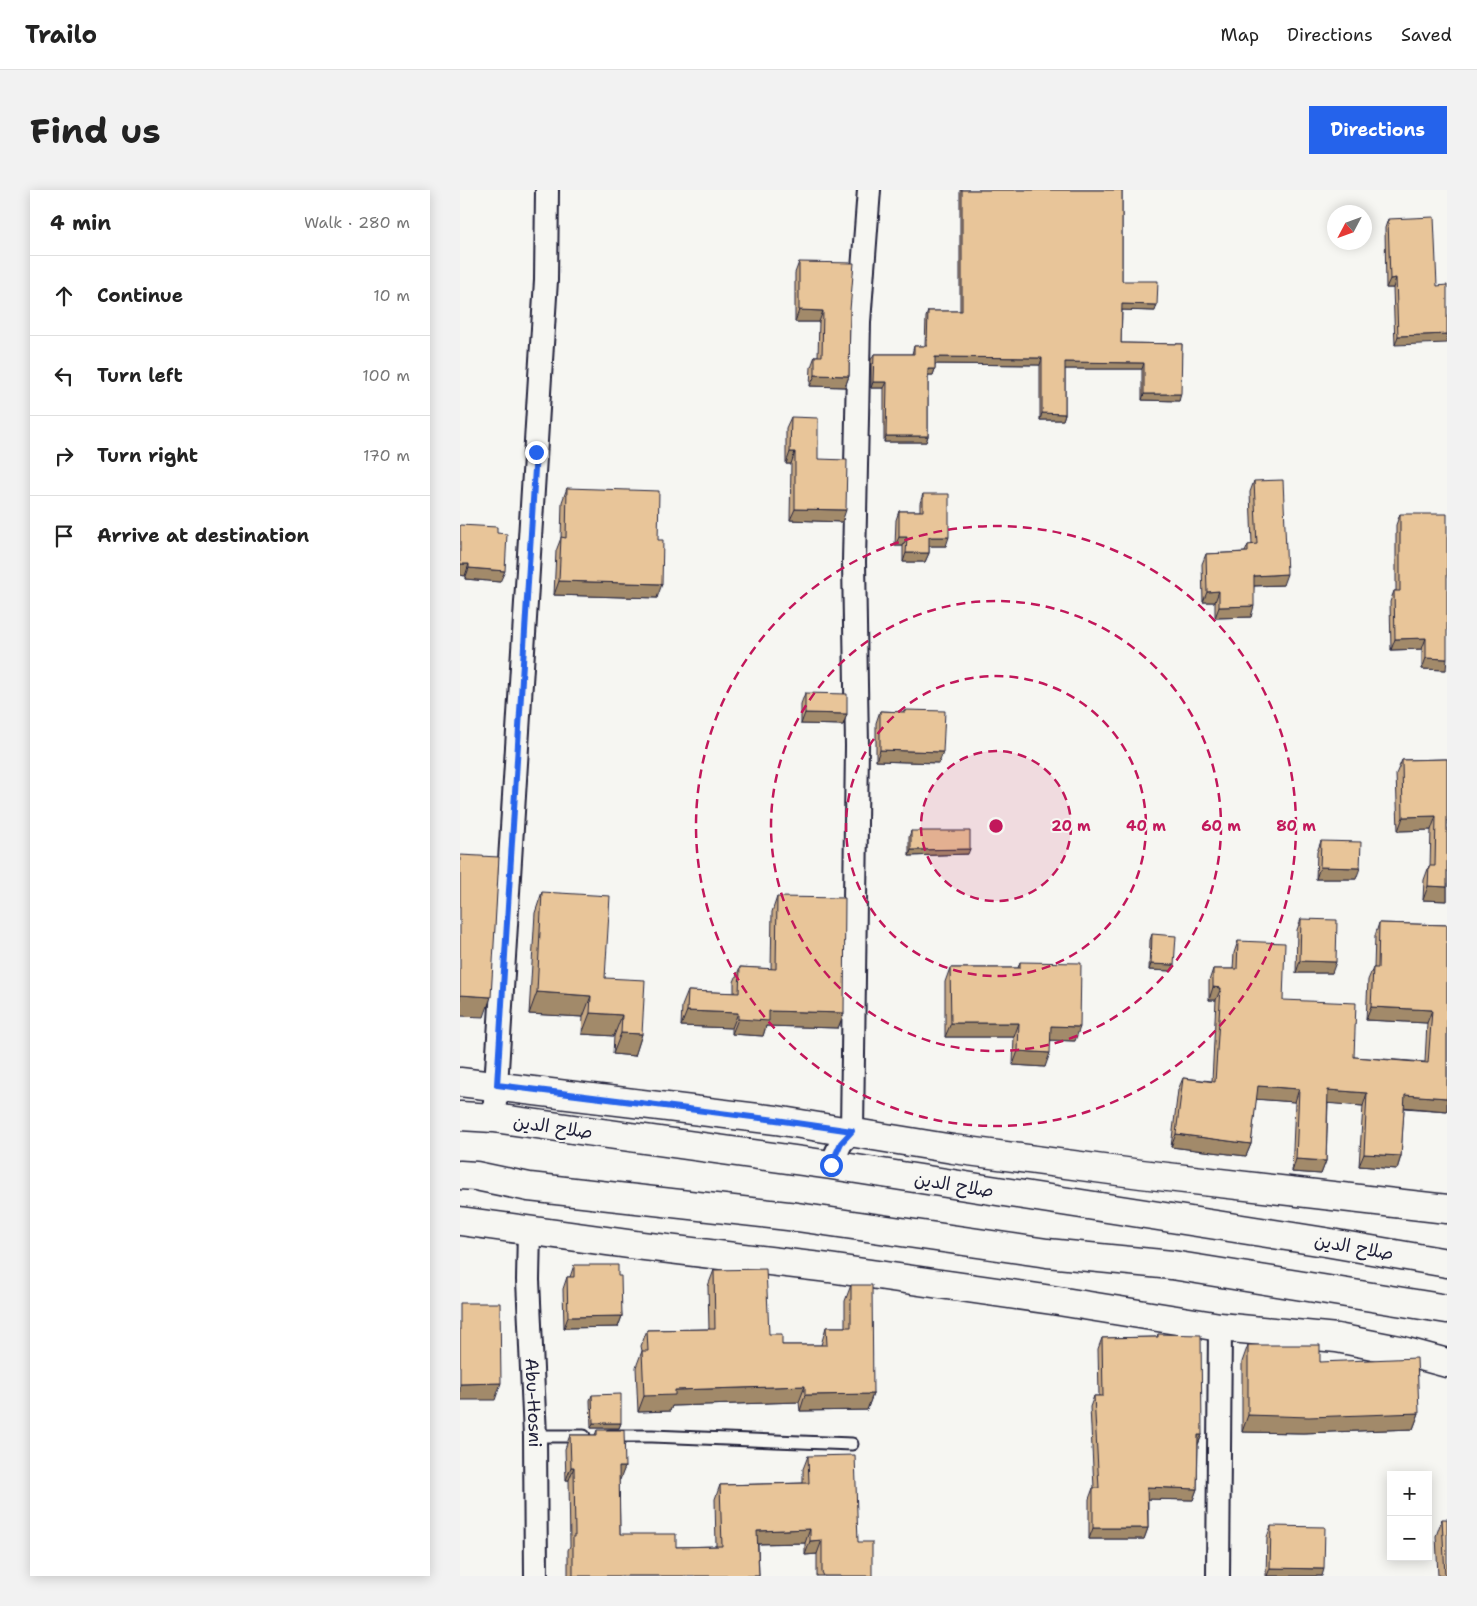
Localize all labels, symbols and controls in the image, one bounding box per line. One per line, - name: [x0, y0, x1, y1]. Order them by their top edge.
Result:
- text: Trailo: [25, 19, 97, 51]
- text: Map: [1221, 23, 1259, 47]
- text: Directions: [1287, 23, 1373, 47]
- text: Saved: [1401, 23, 1452, 47]
- button: Directions: [1309, 106, 1447, 154]
- text: Find us: [30, 107, 161, 154]
- north arrow: [1327, 205, 1372, 250]
- text: 4 min: [50, 209, 111, 237]
- text: Walk · 280 m: [304, 212, 410, 233]
- icon: ahead: [50, 282, 78, 310]
- text: Continue: [97, 283, 183, 308]
- text: 10 m: [373, 285, 410, 306]
- icon: left: [50, 362, 78, 390]
- text: Turn left: [97, 363, 183, 388]
- text: 100 m: [362, 365, 410, 386]
- route end: [525, 441, 548, 464]
- icon: right: [50, 442, 78, 470]
- text: Turn right: [97, 443, 198, 468]
- text: 170 m: [363, 445, 410, 466]
- icon: arrive: [50, 522, 78, 550]
- text: Arrive at destination: [97, 523, 309, 548]
- text: 20 m: [1051, 816, 1091, 836]
- text: 40 m: [1126, 816, 1166, 836]
- text: 60 m: [1201, 816, 1241, 836]
- text: 80 m: [1276, 816, 1316, 836]
- centre of rings: [987, 817, 1005, 835]
- street label: صلاح الدين: [512, 1110, 594, 1144]
- route start: [820, 1154, 843, 1177]
- street label: صلاح الدين: [913, 1167, 995, 1203]
- street label: صلاح الدين: [1312, 1228, 1396, 1266]
- street label: Abu-Hosni: [520, 1358, 547, 1448]
- map controls: [1387, 1471, 1432, 1561]
- button: +: [1387, 1471, 1432, 1516]
- button: −: [1387, 1516, 1432, 1561]

